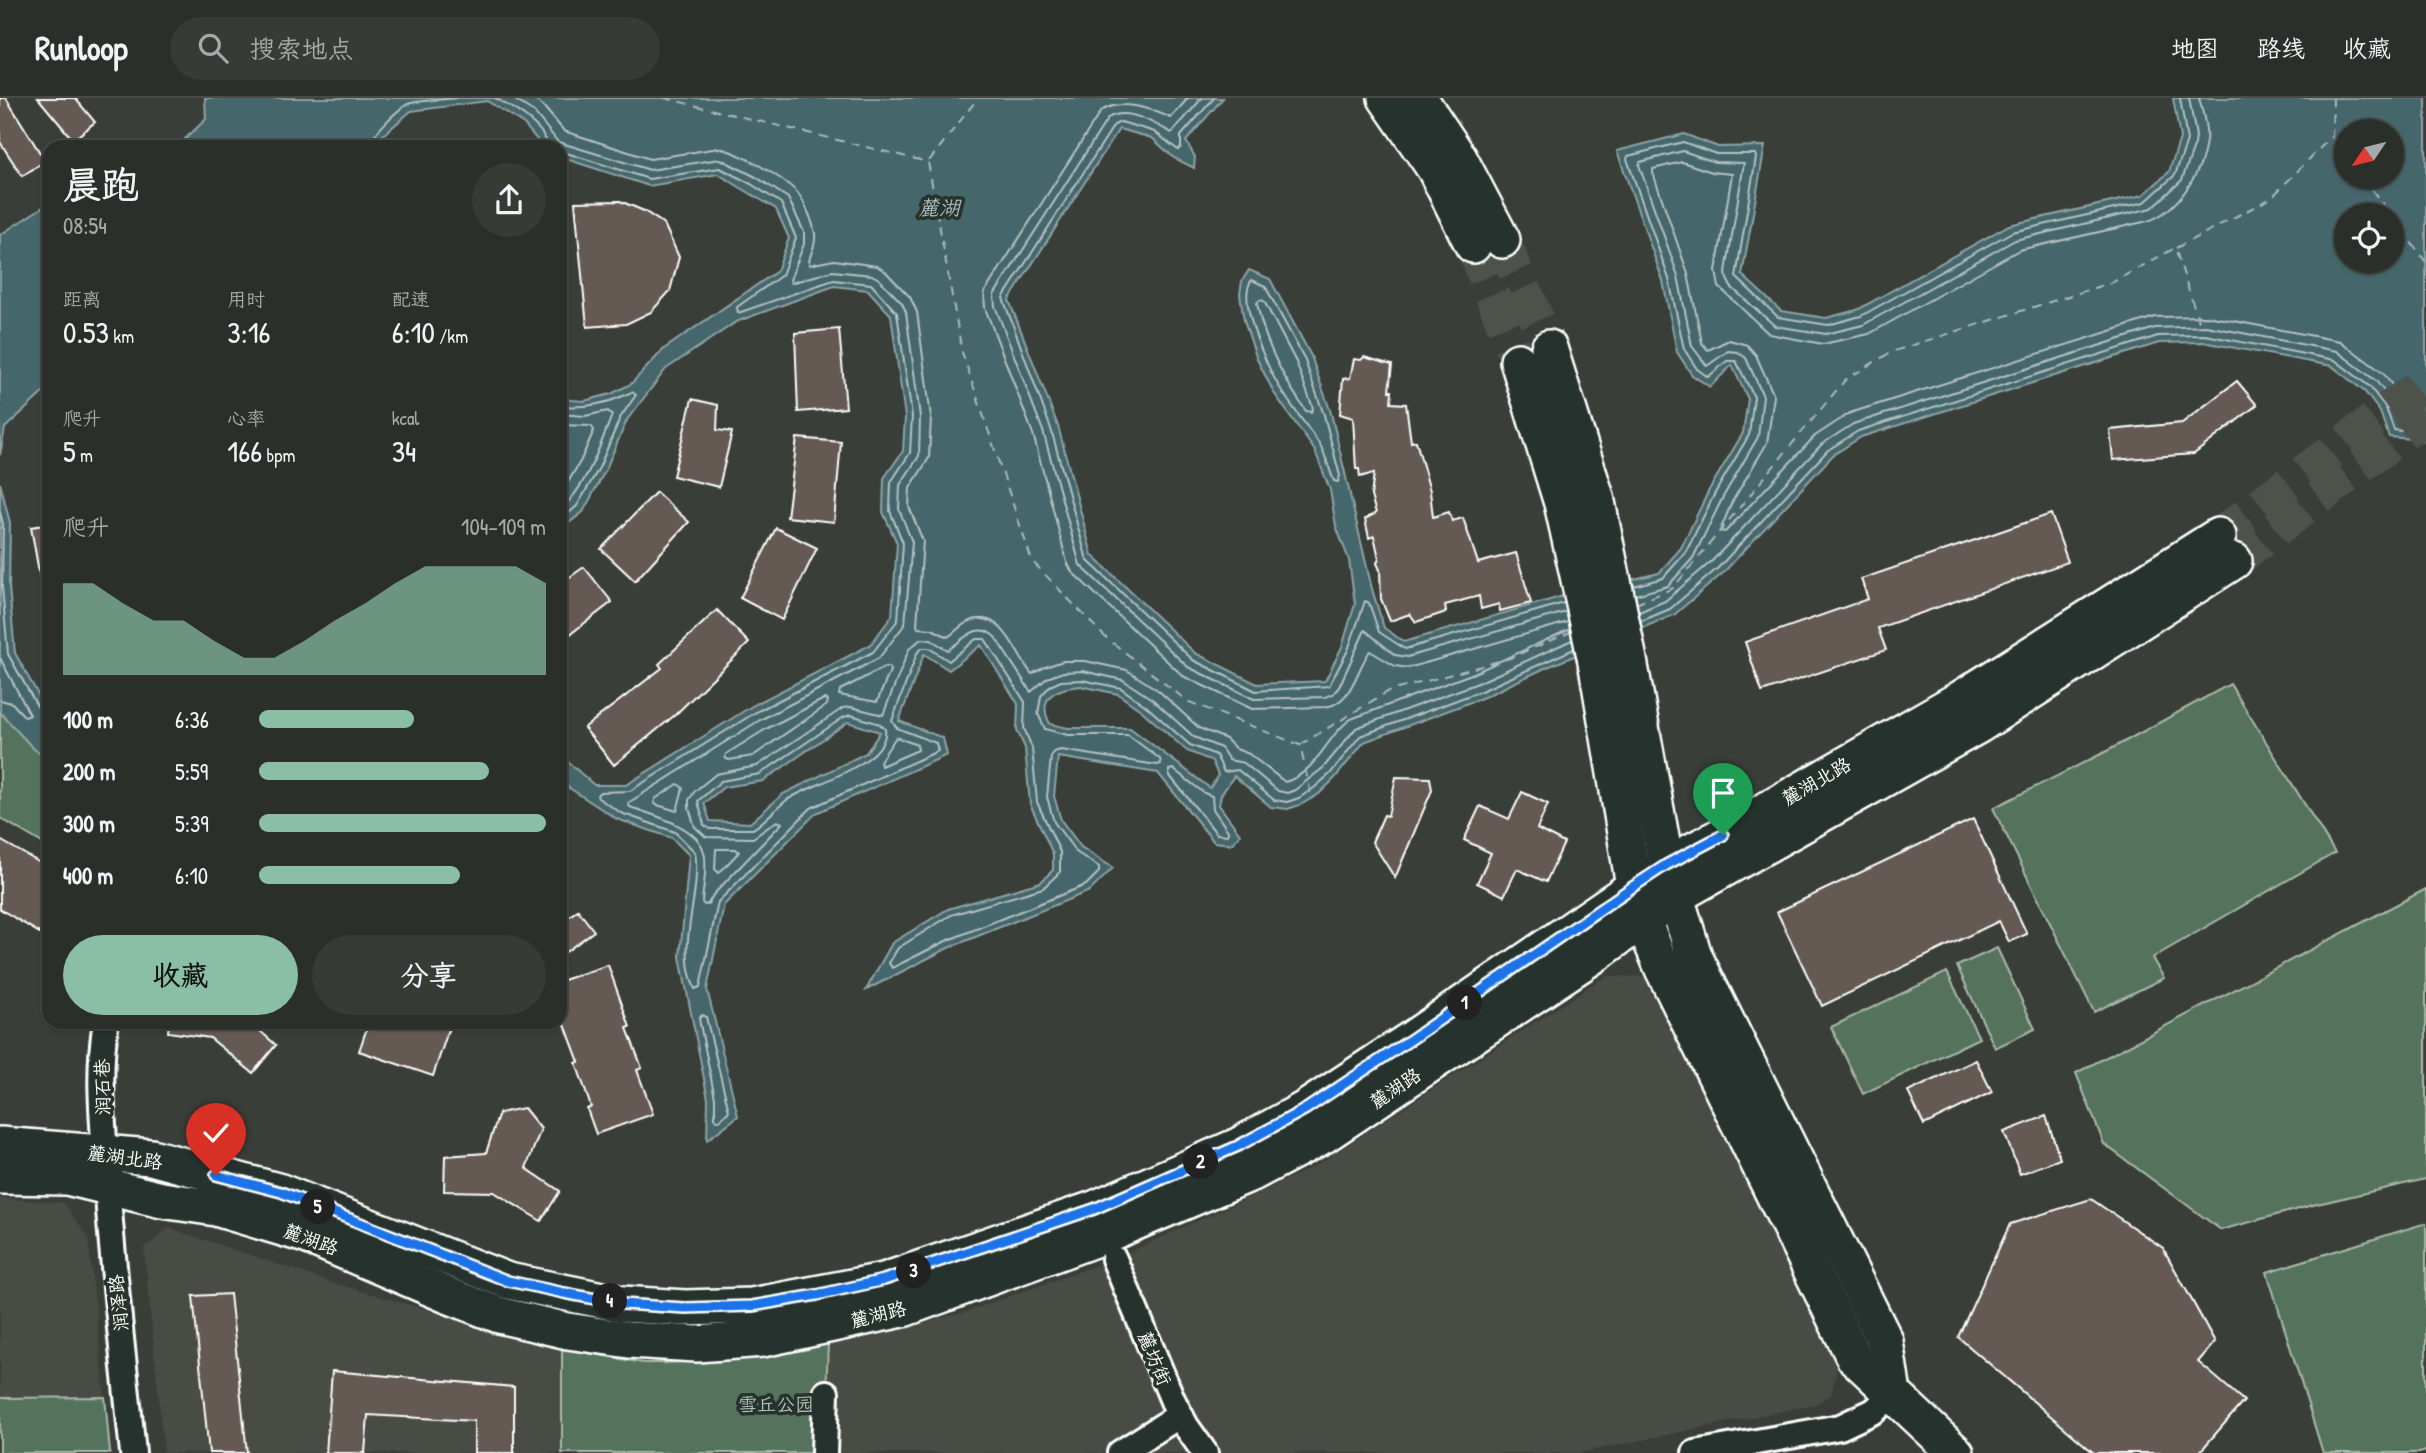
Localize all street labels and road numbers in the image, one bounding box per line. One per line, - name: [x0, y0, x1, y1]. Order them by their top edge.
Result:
- street label: 麓湖北路: [1777, 751, 1855, 811]
- street label: 润石巷: [89, 1058, 115, 1116]
- street label: 麓湖路: [1364, 1061, 1426, 1115]
- street label: 麓湖北路: [86, 1139, 164, 1175]
- street label: 麓湖路: [280, 1217, 342, 1261]
- street label: 润泽路: [102, 1273, 134, 1333]
- street label: 麓湖路: [847, 1294, 909, 1334]
- street label: 麓坊街: [1132, 1327, 1178, 1389]

